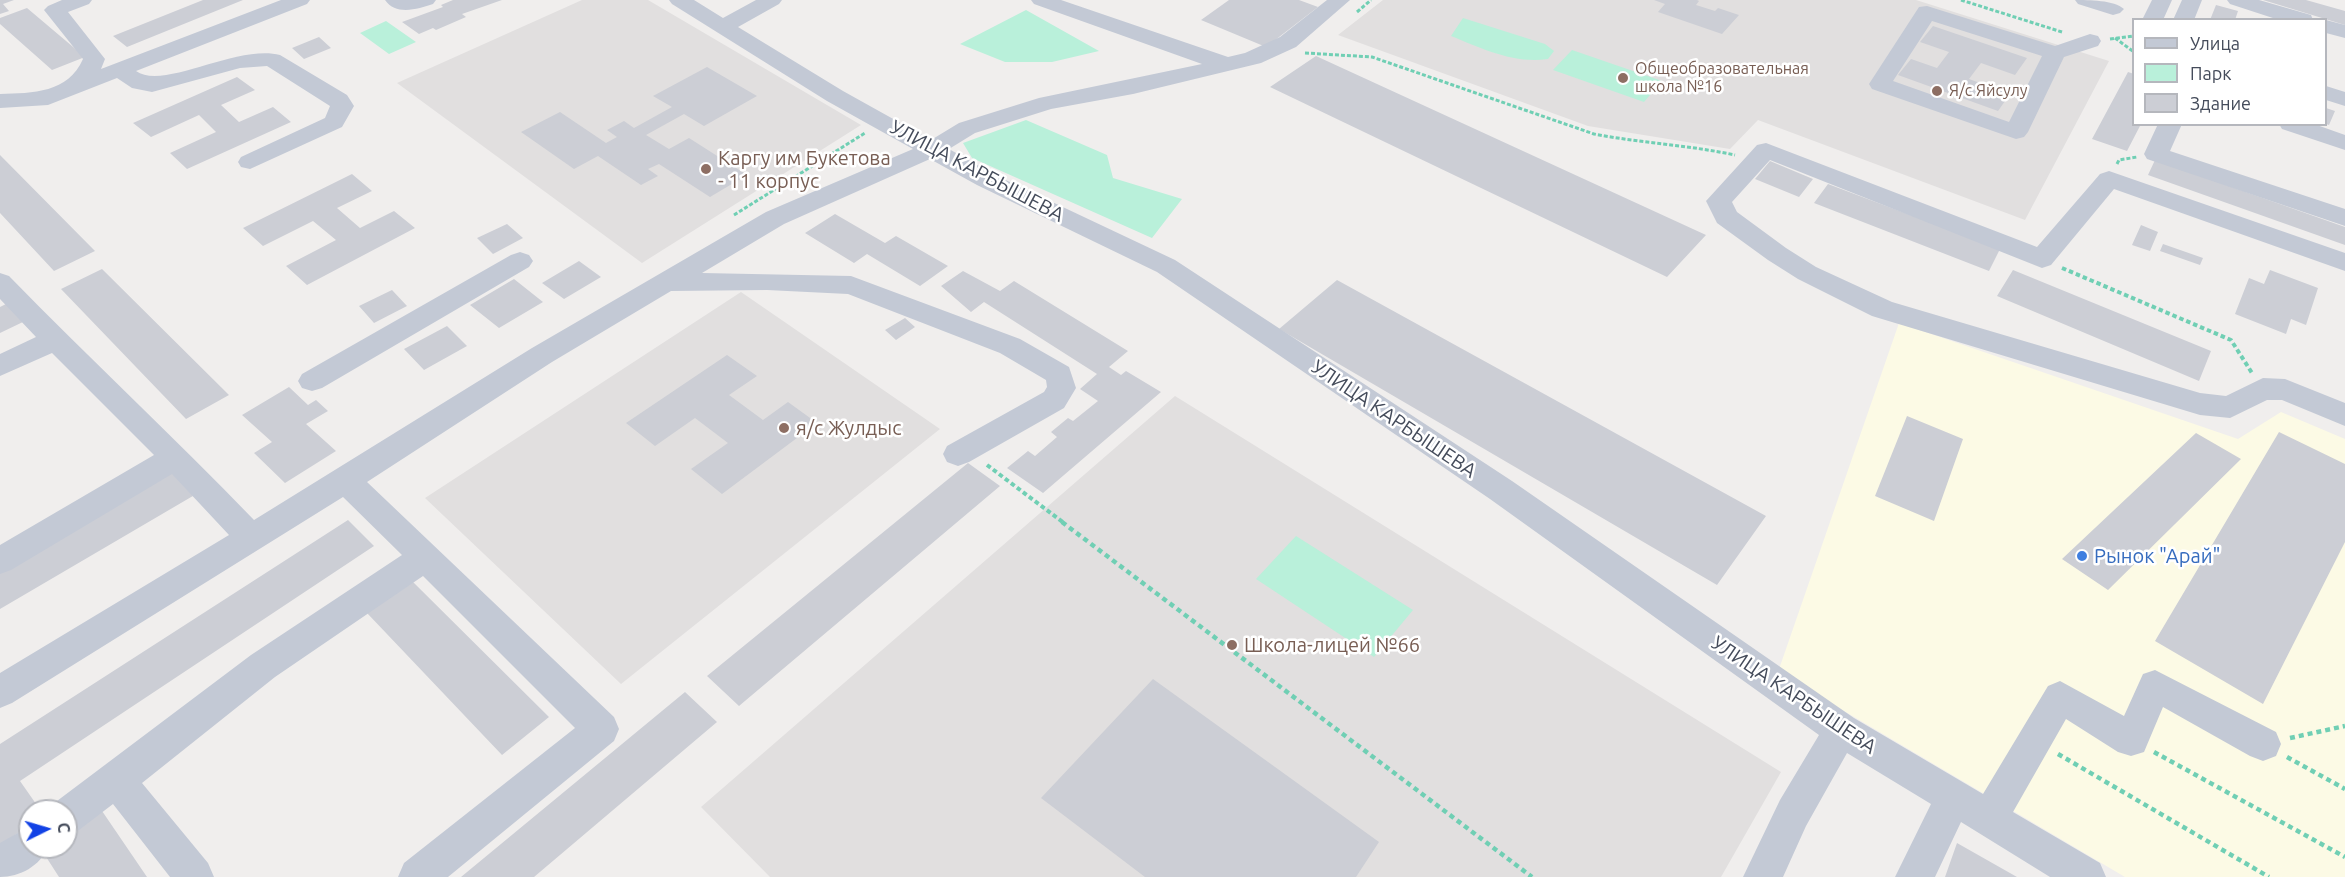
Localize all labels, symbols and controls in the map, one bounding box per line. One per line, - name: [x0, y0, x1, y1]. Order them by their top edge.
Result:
- legend: [2132, 18, 2327, 126]
- text: Улица: [2190, 33, 2240, 53]
- place label: Общеобразовательная школа №16: [1635, 59, 1809, 97]
- text: Парк: [2190, 63, 2231, 83]
- marker: Общеобразовательная школа №16: [1616, 71, 1630, 85]
- place label: Я/c Яйсулу: [1949, 81, 2028, 101]
- marker: Я/c Яйсулу: [1930, 84, 1944, 98]
- text: Здание: [2190, 93, 2251, 113]
- street label: УЛИЦА КАРБЫШЕВА: [886, 115, 1068, 227]
- place label: Каргу им Букетова - 11 корпус: [718, 146, 891, 193]
- marker: Каргу им Букетова - 11 корпус: [699, 162, 713, 176]
- street label: УЛИЦА КАРБЫШЕВА: [1307, 355, 1481, 483]
- place label: я/c Жулдыс: [796, 416, 902, 440]
- marker: я/c Жулдыс: [777, 421, 791, 435]
- place label: Рынок "Арай": [2094, 544, 2221, 568]
- marker: Рынок "Арай": [2075, 549, 2089, 563]
- street label: УЛИЦА КАРБЫШЕВА: [1707, 631, 1881, 759]
- place label: Школа-лицей №66: [1244, 633, 1420, 657]
- marker: Школа-лицей №66: [1225, 638, 1239, 652]
- north arrow: [18, 799, 78, 859]
- text: С: [55, 822, 73, 833]

